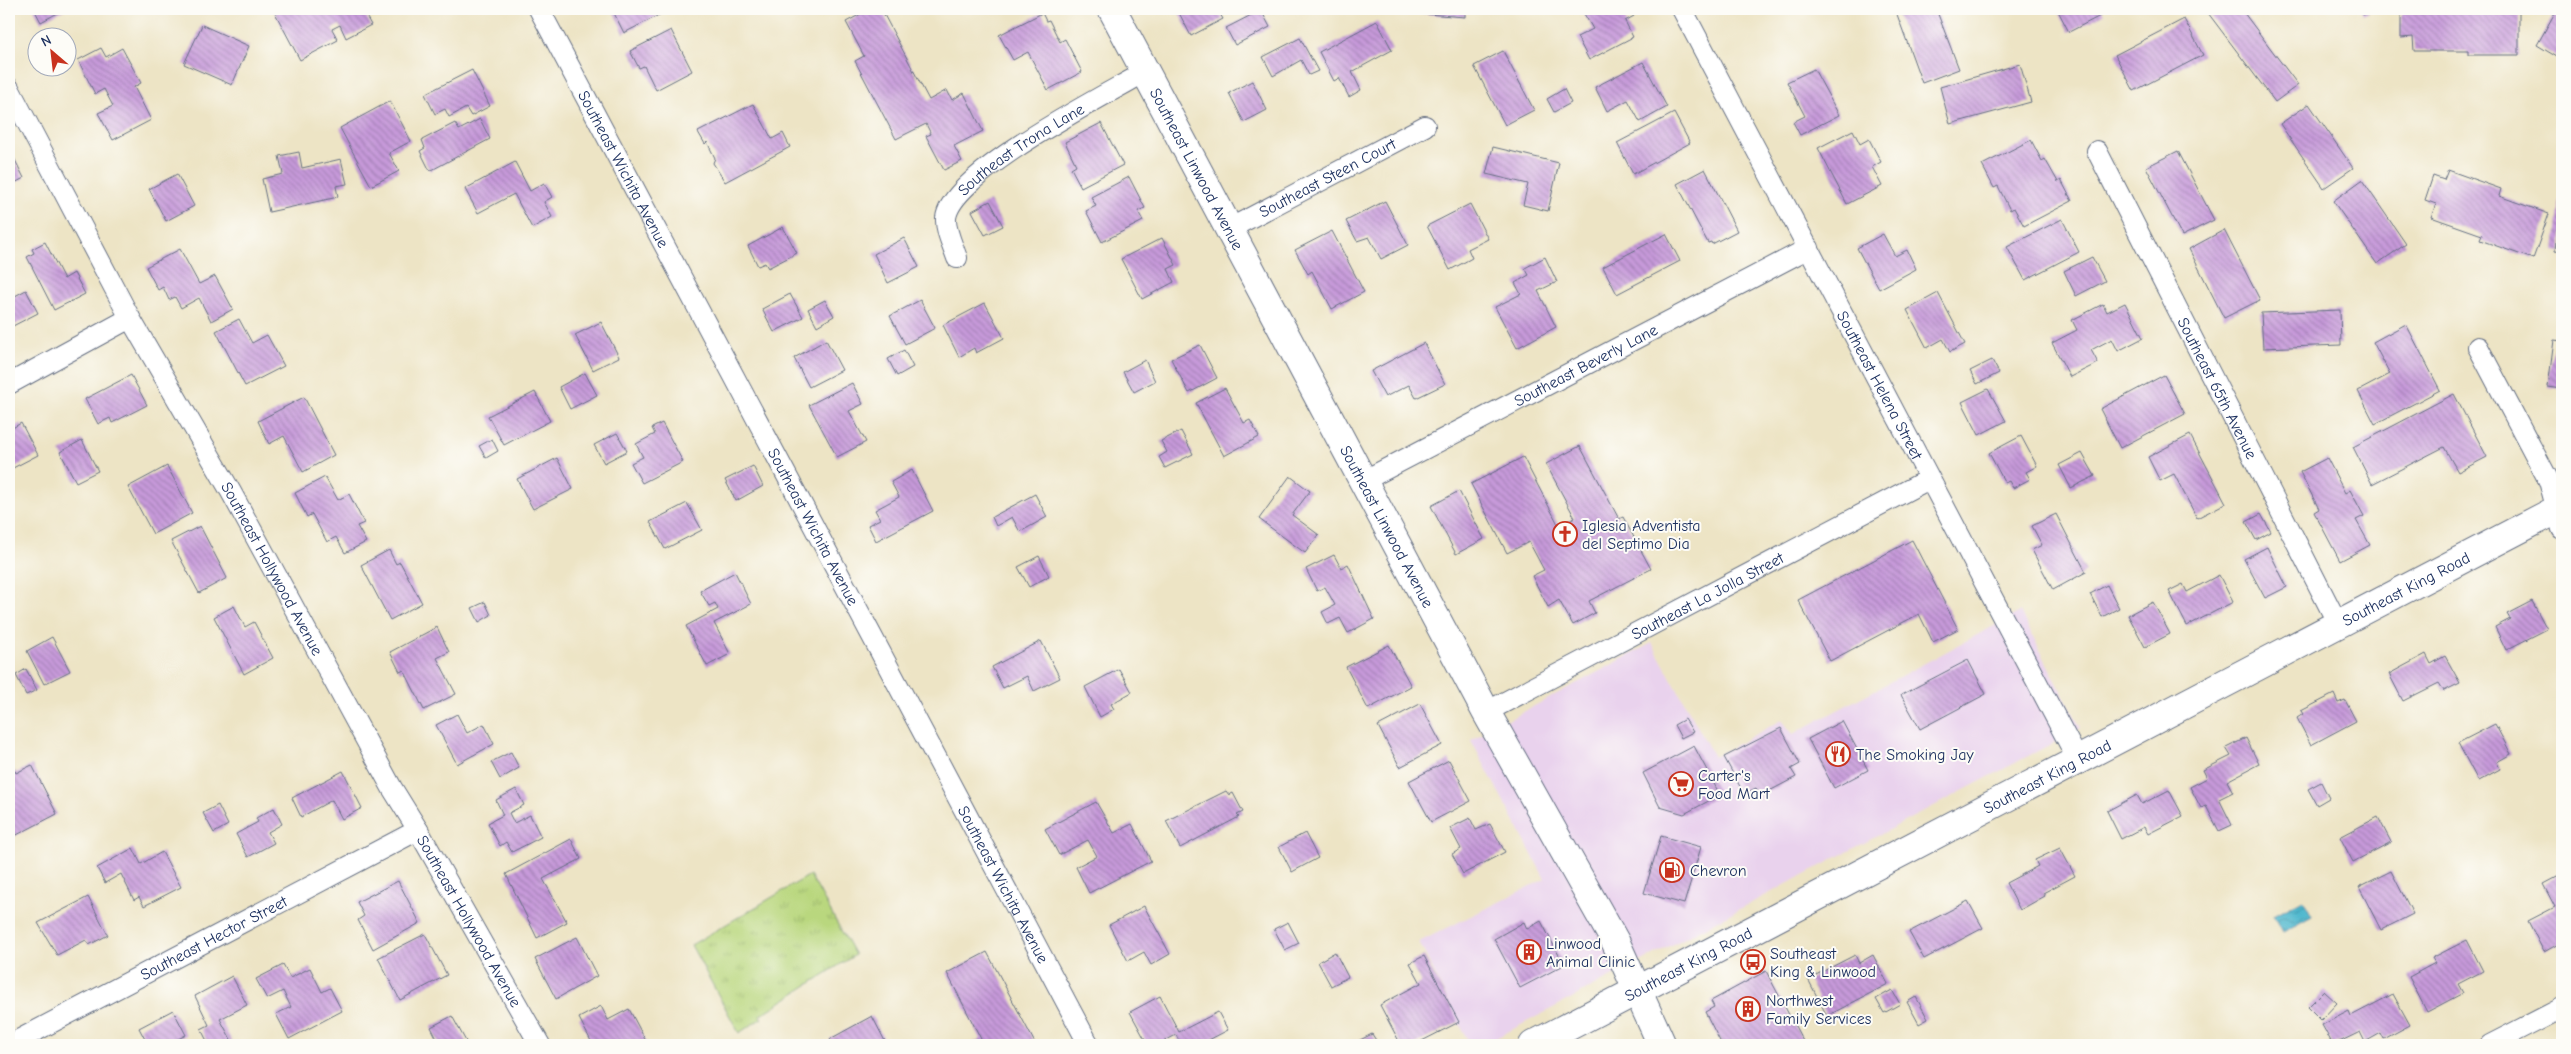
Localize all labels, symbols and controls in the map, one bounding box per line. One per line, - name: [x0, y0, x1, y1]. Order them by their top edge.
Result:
- north arrow: [28, 28, 78, 78]
- text: N: [38, 31, 54, 51]
- street label: Southeast Linwood Avenue: [1146, 85, 1247, 253]
- street label: Southeast Wichita Avenue: [574, 88, 672, 251]
- street label: Southeast Trona Lane: [954, 100, 1087, 200]
- street label: Southeast Steen Court: [1256, 135, 1400, 222]
- street label: Southeast Helena Street: [1833, 308, 1926, 463]
- street label: Southeast 65th Avenue: [2173, 315, 2260, 462]
- street label: Southeast Beverly Lane: [1511, 321, 1661, 410]
- street label: Southeast Linwood Avenue: [1336, 443, 1437, 611]
- street label: Southeast Wichita Avenue: [764, 445, 862, 609]
- street label: Southeast Hollywood Avenue: [217, 479, 326, 659]
- place label: Iglesia Adventista del Septimo Dia: [1582, 517, 1700, 553]
- church icon: Iglesia Adventista del Septimo Dia: [1552, 521, 1578, 547]
- street label: Southeast La Jolla Street: [1629, 549, 1787, 644]
- street label: Southeast King Road: [2340, 549, 2473, 630]
- street label: Southeast King Road: [1981, 736, 2114, 818]
- restaurant icon: The Smoking Jay: [1825, 741, 1851, 767]
- place label: The Smoking Jay: [1856, 746, 1974, 764]
- place label: Carter's Food Mart: [1698, 767, 1770, 803]
- supermarket icon: Carter's Food Mart: [1668, 771, 1694, 797]
- street label: Southeast Wichita Avenue: [954, 803, 1052, 967]
- street label: Southeast Hollywood Avenue: [413, 832, 525, 1011]
- fuel station icon: Chevron: [1659, 857, 1685, 883]
- place label: Chevron: [1690, 862, 1747, 880]
- street label: Southeast Hector Street: [137, 892, 291, 984]
- street label: Southeast King Road: [1622, 924, 1755, 1006]
- place label: Linwood Animal Clinic: [1546, 935, 1636, 971]
- building icon: Linwood Animal Clinic: [1516, 939, 1542, 965]
- place label: Southeast King & Linwood: [1770, 945, 1876, 981]
- bus stop icon: Southeast King & Linwood: [1740, 949, 1766, 975]
- place label: Northwest Family Services: [1766, 992, 1872, 1028]
- building icon: Northwest Family Services: [1735, 996, 1761, 1022]

